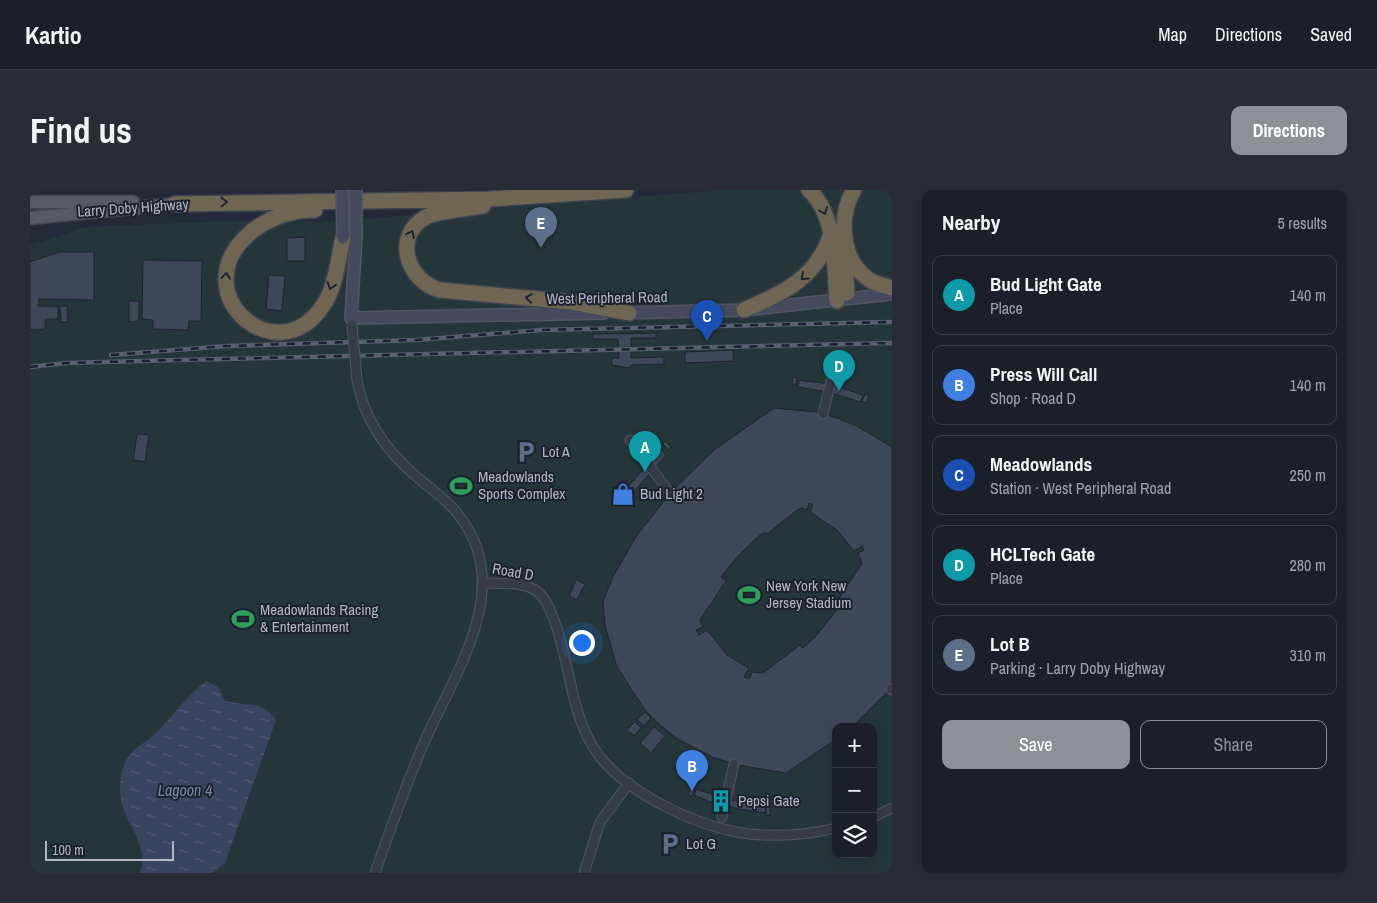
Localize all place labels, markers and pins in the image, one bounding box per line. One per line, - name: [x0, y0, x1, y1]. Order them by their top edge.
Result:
- pin: E: [525, 207, 557, 248]
- pin: C: [691, 300, 723, 341]
- pin: D: [823, 350, 855, 391]
- pin: A: [629, 431, 661, 472]
- parking icon: Lot A: [513, 439, 539, 465]
- place label: Lot A: [542, 441, 571, 462]
- place label: Meadowlands Sports Complex: [478, 466, 566, 504]
- sports icon: Meadowlands Sports Complex: [448, 473, 474, 499]
- shop icon: Bud Light 2: [610, 481, 636, 507]
- place label: Bud Light 2: [640, 483, 703, 504]
- place label: New York New Jersey Stadium: [766, 575, 851, 613]
- sports icon: New York New Jersey Stadium: [736, 582, 762, 608]
- place label: Meadowlands Racing & Entertainment: [260, 599, 378, 637]
- sports icon: Meadowlands Racing & Entertainment: [230, 606, 256, 632]
- pin: B: [676, 750, 708, 791]
- building icon: Pepsi Gate: [708, 788, 734, 814]
- place label: Pepsi Gate: [738, 790, 800, 811]
- parking icon: Lot G: [657, 831, 683, 857]
- place label: Lot G: [686, 833, 716, 854]

